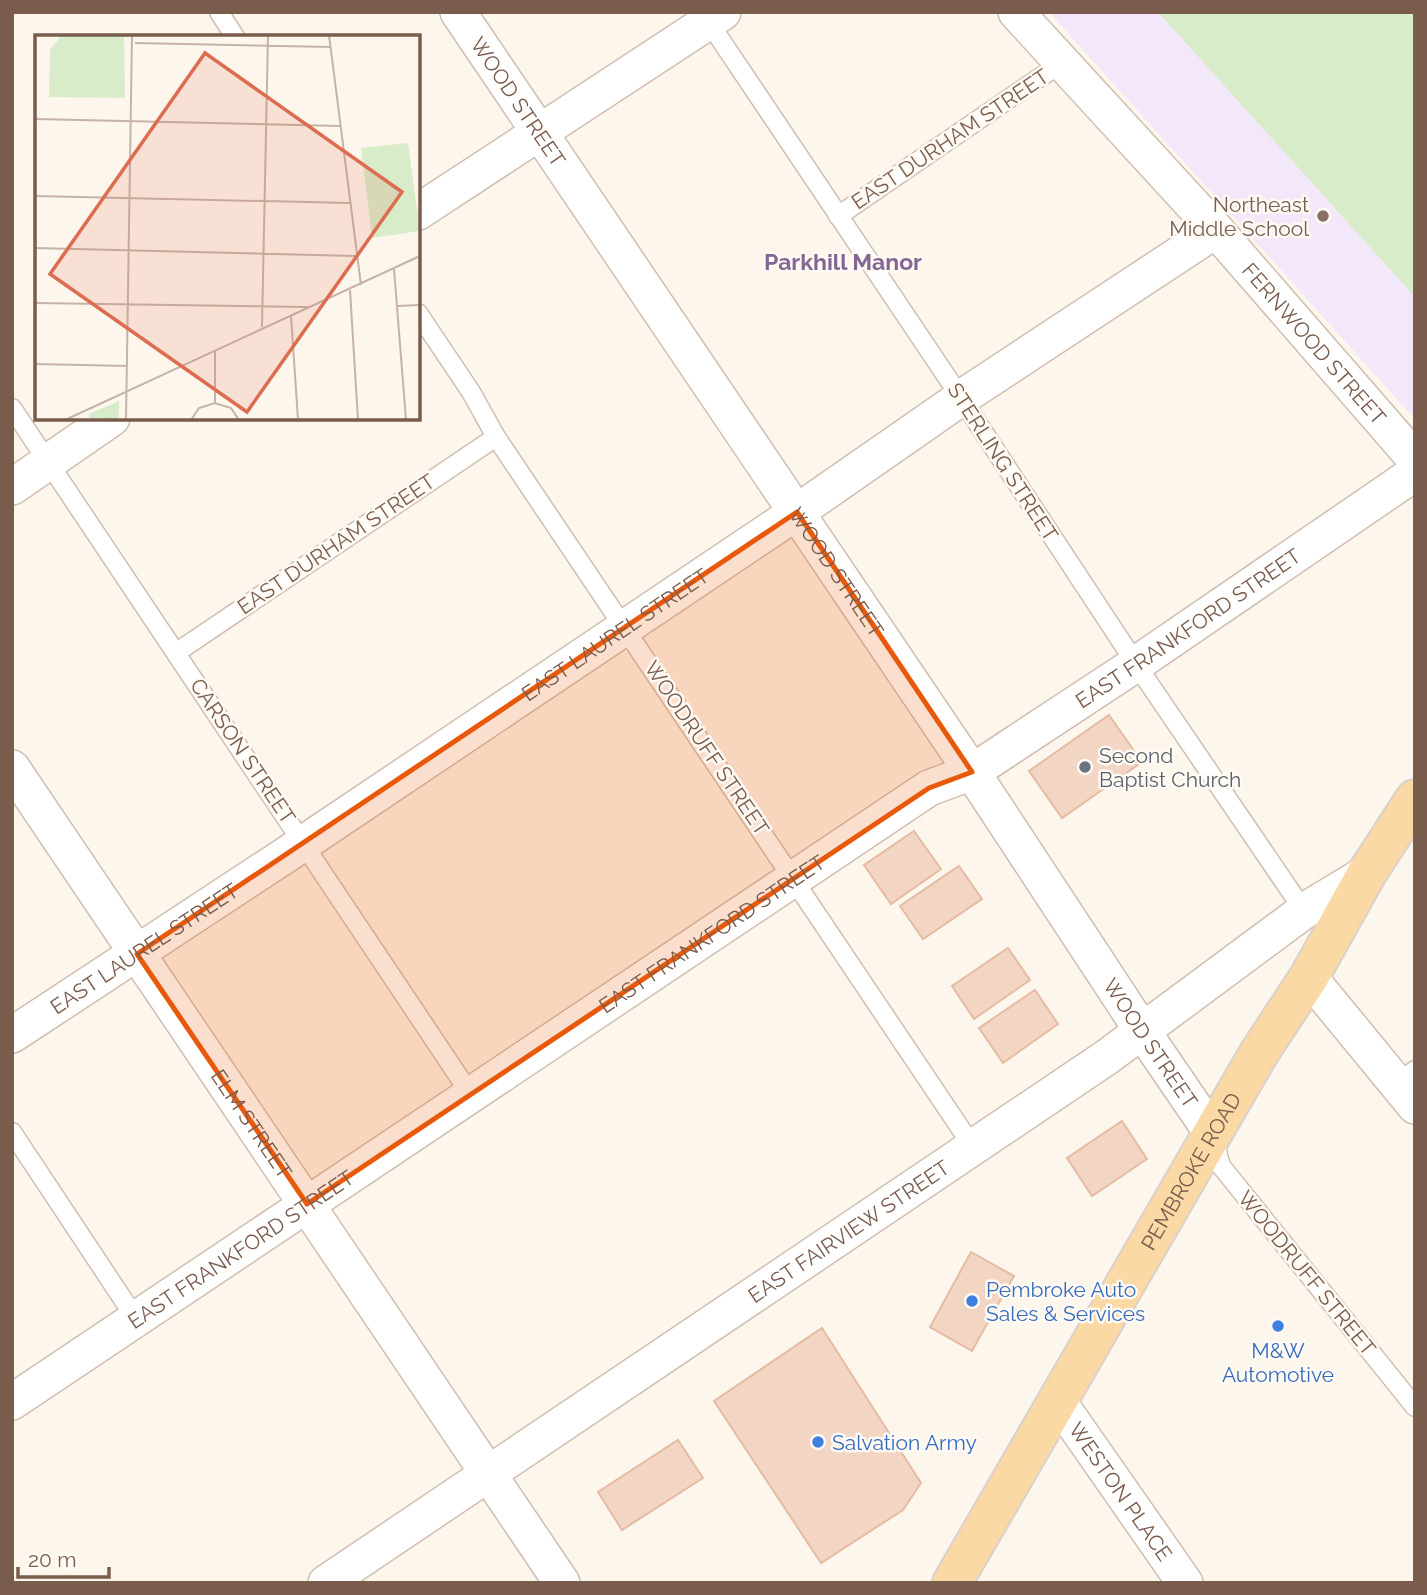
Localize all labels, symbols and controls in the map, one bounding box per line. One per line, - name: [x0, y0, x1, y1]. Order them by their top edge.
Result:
- street label: WOOD STREET: [466, 32, 571, 171]
- inset map: [35, 35, 420, 420]
- street label: EAST DURHAM STREET: [847, 63, 1054, 214]
- place label: Northeast Middle School: [1169, 192, 1309, 241]
- marker: Northeast Middle School: [1315, 208, 1331, 224]
- district label: Parkhill Manor: [764, 248, 922, 275]
- street label: FERNWOOD STREET: [1237, 257, 1392, 429]
- street label: STERLING STREET: [942, 378, 1064, 546]
- street label: EAST DURHAM STREET: [233, 468, 440, 619]
- street label: WOOD STREET: [784, 502, 889, 642]
- street label: EAST FRANKFORD STREET: [1071, 543, 1305, 713]
- street label: EAST LAUREL STREET: [517, 562, 713, 706]
- street label: WOODRUFF STREET: [639, 656, 775, 840]
- street label: CARSON STREET: [185, 674, 301, 829]
- place label: Second Baptist Church: [1099, 743, 1241, 792]
- marker: Second Baptist Church: [1077, 759, 1093, 775]
- street label: EAST FRANKFORD STREET: [594, 849, 830, 1018]
- street label: EAST LAUREL STREET: [45, 877, 243, 1019]
- street label: WOOD STREET: [1098, 973, 1204, 1113]
- street label: ELM STREET: [206, 1064, 298, 1183]
- street label: PEMBROKE ROAD: [1135, 1088, 1246, 1254]
- street label: EAST FAIRVIEW STREET: [743, 1154, 954, 1308]
- street label: EAST FRANKFORD STREET: [123, 1164, 358, 1334]
- street label: WOODRUFF STREET: [1233, 1186, 1381, 1361]
- place label: Pembroke Auto Sales & Services: [986, 1277, 1145, 1326]
- marker: Pembroke Auto Sales & Services: [964, 1293, 980, 1309]
- marker: M&W Automotive: [1270, 1318, 1286, 1334]
- place label: M&W Automotive: [1222, 1338, 1334, 1387]
- street label: WESTON PLACE: [1064, 1417, 1178, 1565]
- place label: Salvation Army: [832, 1430, 977, 1455]
- marker: Salvation Army: [810, 1434, 826, 1450]
- scale bar: [18, 1536, 108, 1580]
- text: 20 m: [28, 1547, 76, 1572]

